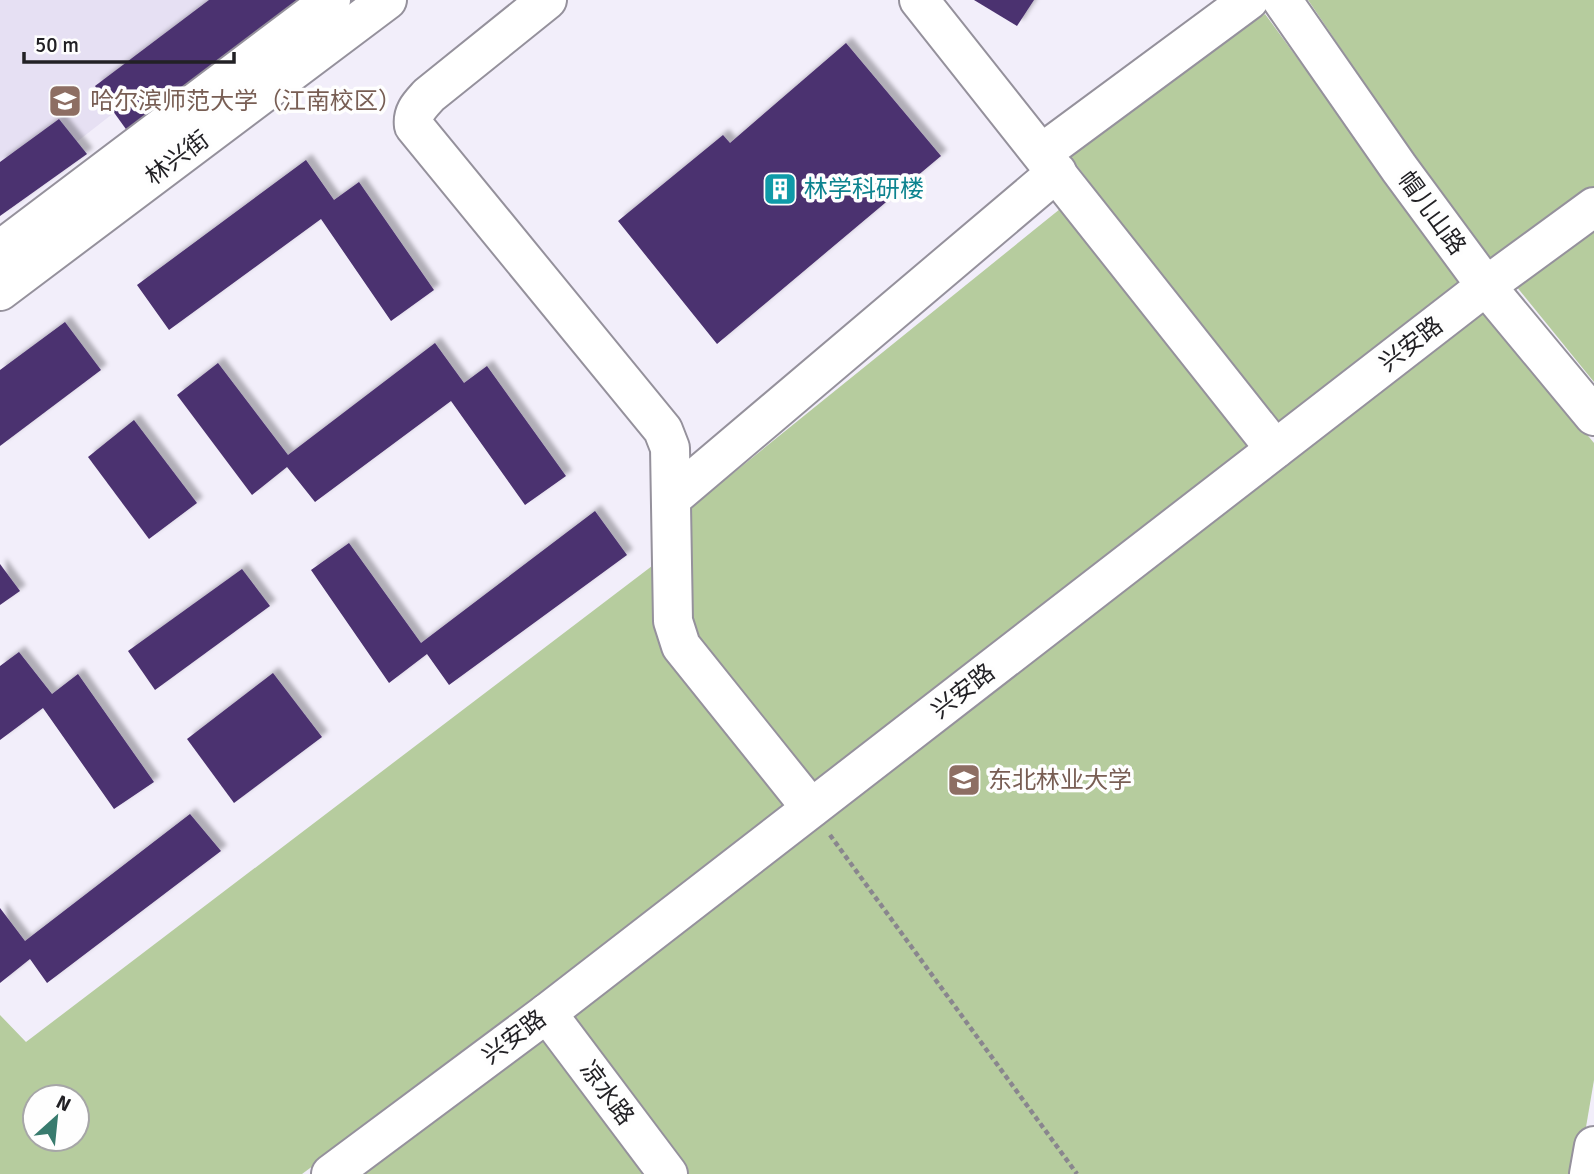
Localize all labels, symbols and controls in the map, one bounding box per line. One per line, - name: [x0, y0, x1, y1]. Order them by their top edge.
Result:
- scale bar: [24, 21, 234, 65]
- text: 50 m: [35, 32, 79, 58]
- school or university icon: 哈尔滨师范大学（江南校区）: [46, 82, 84, 120]
- place label: 哈尔滨师范大学（江南校区）: [90, 86, 402, 116]
- street label: 林兴街: [139, 124, 215, 192]
- street label: 帽儿山路: [1392, 165, 1472, 261]
- building icon: 林学科研楼: [761, 170, 799, 208]
- place label: 林学科研楼: [804, 174, 924, 204]
- street label: 兴安路: [1373, 310, 1449, 378]
- street label: 兴安路: [925, 657, 1001, 725]
- school or university icon: 东北林业大学: [945, 761, 983, 799]
- place label: 东北林业大学: [988, 765, 1132, 795]
- street label: 兴安路: [476, 1003, 552, 1071]
- street label: 凉水路: [573, 1055, 641, 1131]
- north arrow: [21, 1083, 91, 1153]
- text: N: [52, 1090, 75, 1117]

